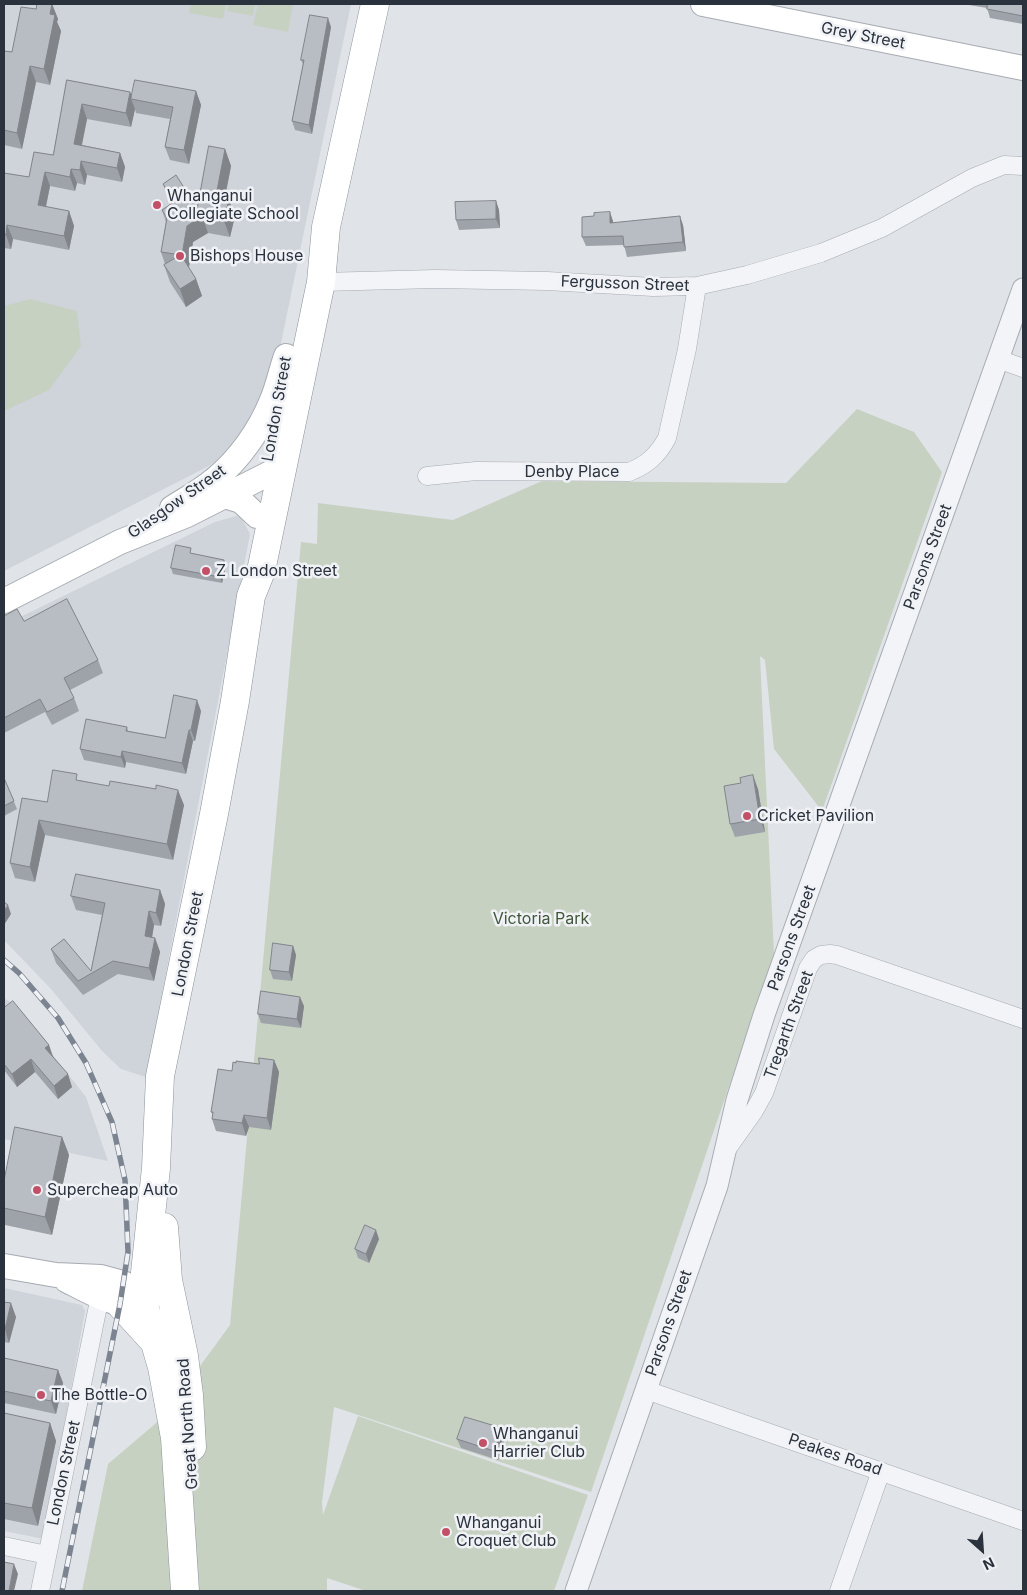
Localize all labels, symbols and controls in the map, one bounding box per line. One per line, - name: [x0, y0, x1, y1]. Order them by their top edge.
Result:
- street label: Grey Street: [819, 18, 907, 54]
- place label: Whanganui Collegiate School: [167, 186, 299, 224]
- marker: Whanganui Collegiate School: [151, 199, 163, 211]
- place label: Bishops House: [190, 246, 303, 266]
- marker: Bishops House: [174, 250, 186, 262]
- street label: Fergusson Street: [560, 272, 690, 296]
- street label: London Street: [258, 355, 296, 463]
- street label: Glasgow Street: [124, 461, 230, 543]
- street label: Denby Place: [525, 462, 619, 482]
- street label: Parsons Street: [900, 502, 956, 612]
- place label: Z London Street: [216, 561, 337, 581]
- marker: Z London Street: [200, 565, 212, 577]
- place label: Cricket Pavilion: [757, 806, 874, 826]
- marker: Cricket Pavilion: [741, 810, 753, 822]
- street label: Parsons Street: [764, 883, 820, 993]
- street label: London Street: [168, 890, 208, 998]
- park label: Victoria Park: [493, 909, 589, 929]
- street label: Tregarth Street: [760, 968, 818, 1082]
- place label: Supercheap Auto: [47, 1180, 178, 1200]
- marker: Supercheap Auto: [31, 1184, 43, 1196]
- street label: Parsons Street: [642, 1267, 696, 1379]
- street label: Great North Road: [174, 1358, 202, 1490]
- place label: The Bottle-O: [51, 1385, 148, 1405]
- marker: The Bottle-O: [35, 1389, 47, 1401]
- street label: London Street: [44, 1419, 84, 1527]
- place label: Whanganui Harrier Club: [493, 1424, 585, 1462]
- street label: Peakes Road: [786, 1430, 884, 1480]
- marker: Whanganui Harrier Club: [477, 1437, 489, 1449]
- place label: Whanganui Croquet Club: [456, 1513, 556, 1551]
- north arrow: [957, 1525, 1007, 1575]
- marker: Whanganui Croquet Club: [440, 1526, 452, 1538]
- text: N: [980, 1554, 997, 1574]

